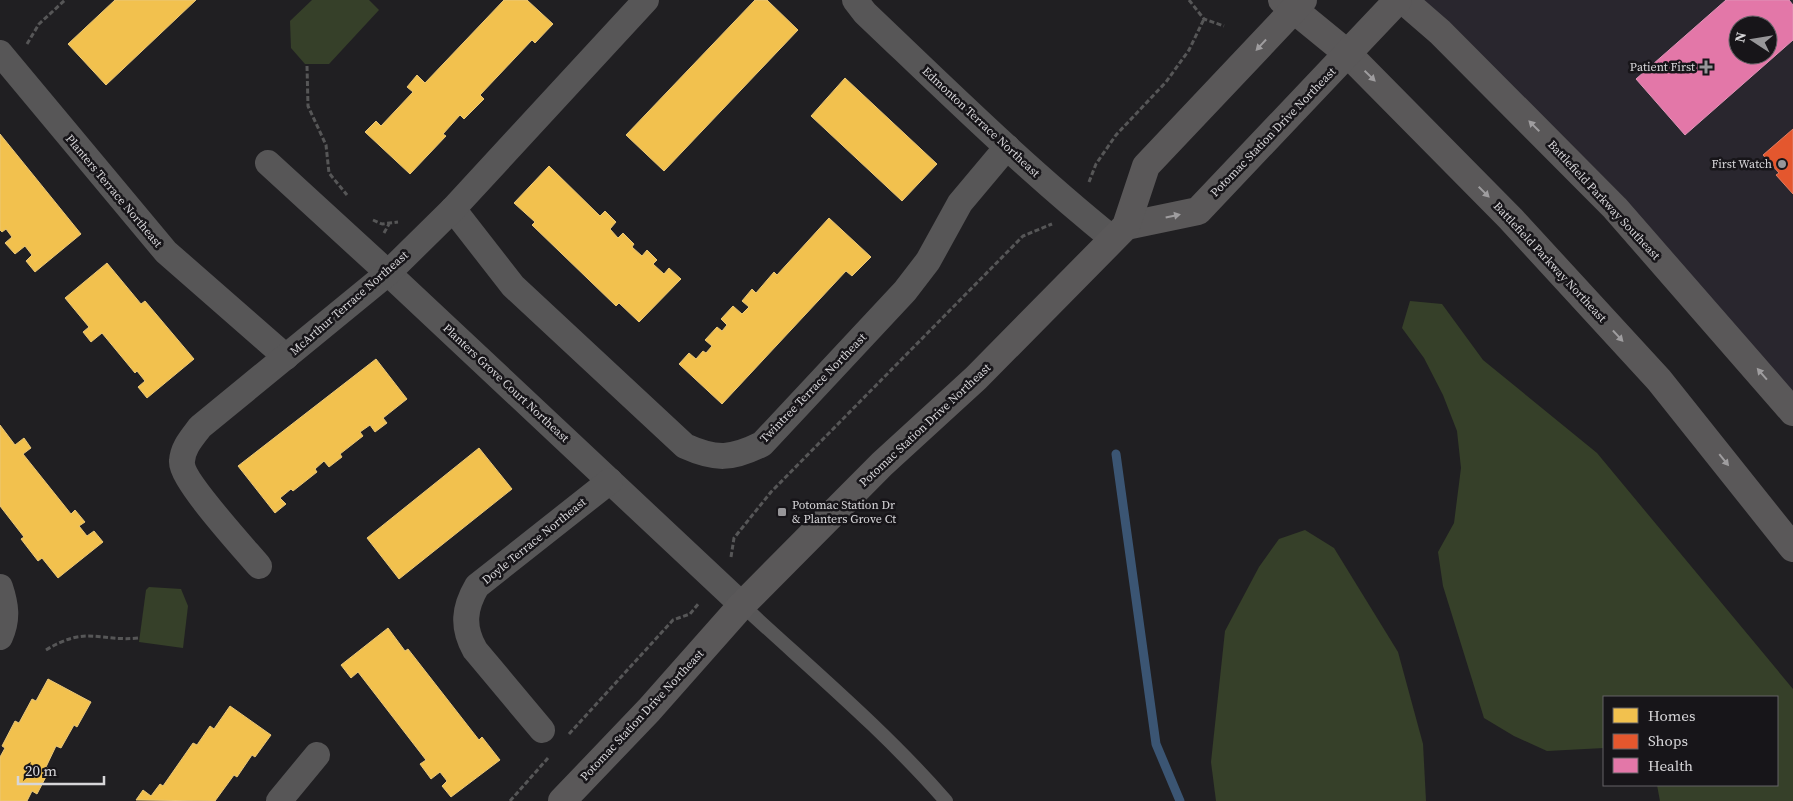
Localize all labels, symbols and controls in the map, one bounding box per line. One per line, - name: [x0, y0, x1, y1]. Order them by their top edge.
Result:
- north arrow: [1728, 15, 1778, 65]
- text: N: [1729, 30, 1751, 44]
- one-way arrow: [1255, 39, 1267, 51]
- place label: Patient First: [1630, 59, 1695, 75]
- marker: Patient First: [1699, 60, 1713, 74]
- street label: Edmonton Terrace Northeast: [919, 63, 1043, 181]
- street label: Potomac Station Drive Northeast: [1207, 64, 1339, 200]
- one-way arrow: [1364, 69, 1376, 81]
- one-way arrow: [1528, 120, 1540, 132]
- street label: Planters Terrace Northeast: [62, 131, 166, 251]
- street label: Battlefield Parkway Southeast: [1544, 137, 1664, 263]
- place label: First Watch: [1711, 156, 1772, 172]
- marker: First Watch: [1776, 158, 1788, 170]
- one-way arrow: [1478, 185, 1490, 197]
- street label: Battlefield Parkway Northeast: [1490, 198, 1610, 326]
- one-way arrow: [1166, 212, 1181, 220]
- street label: McArthur Terrace Northeast: [287, 247, 412, 359]
- street label: Planters Grove Court Northeast: [439, 320, 573, 446]
- one-way arrow: [1613, 329, 1624, 342]
- street label: Twintree Terrace Northeast: [756, 330, 870, 446]
- street label: Potomac Station Drive Northeast: [856, 360, 994, 490]
- one-way arrow: [1756, 368, 1767, 381]
- one-way arrow: [1718, 453, 1729, 466]
- street label: Doyle Terrace Northeast: [479, 494, 589, 588]
- place label: Potomac Station Dr & Planters Grove Ct: [792, 497, 896, 527]
- marker: Potomac Station Dr & Planters Grove Ct: [776, 506, 788, 518]
- street label: Potomac Station Drive Northeast: [577, 646, 707, 784]
- legend: [1603, 696, 1778, 786]
- text: Homes: [1648, 705, 1695, 726]
- text: Shops: [1648, 730, 1688, 751]
- scale bar: [18, 754, 104, 786]
- text: Health: [1648, 755, 1693, 776]
- text: 20 m: [25, 760, 57, 781]

